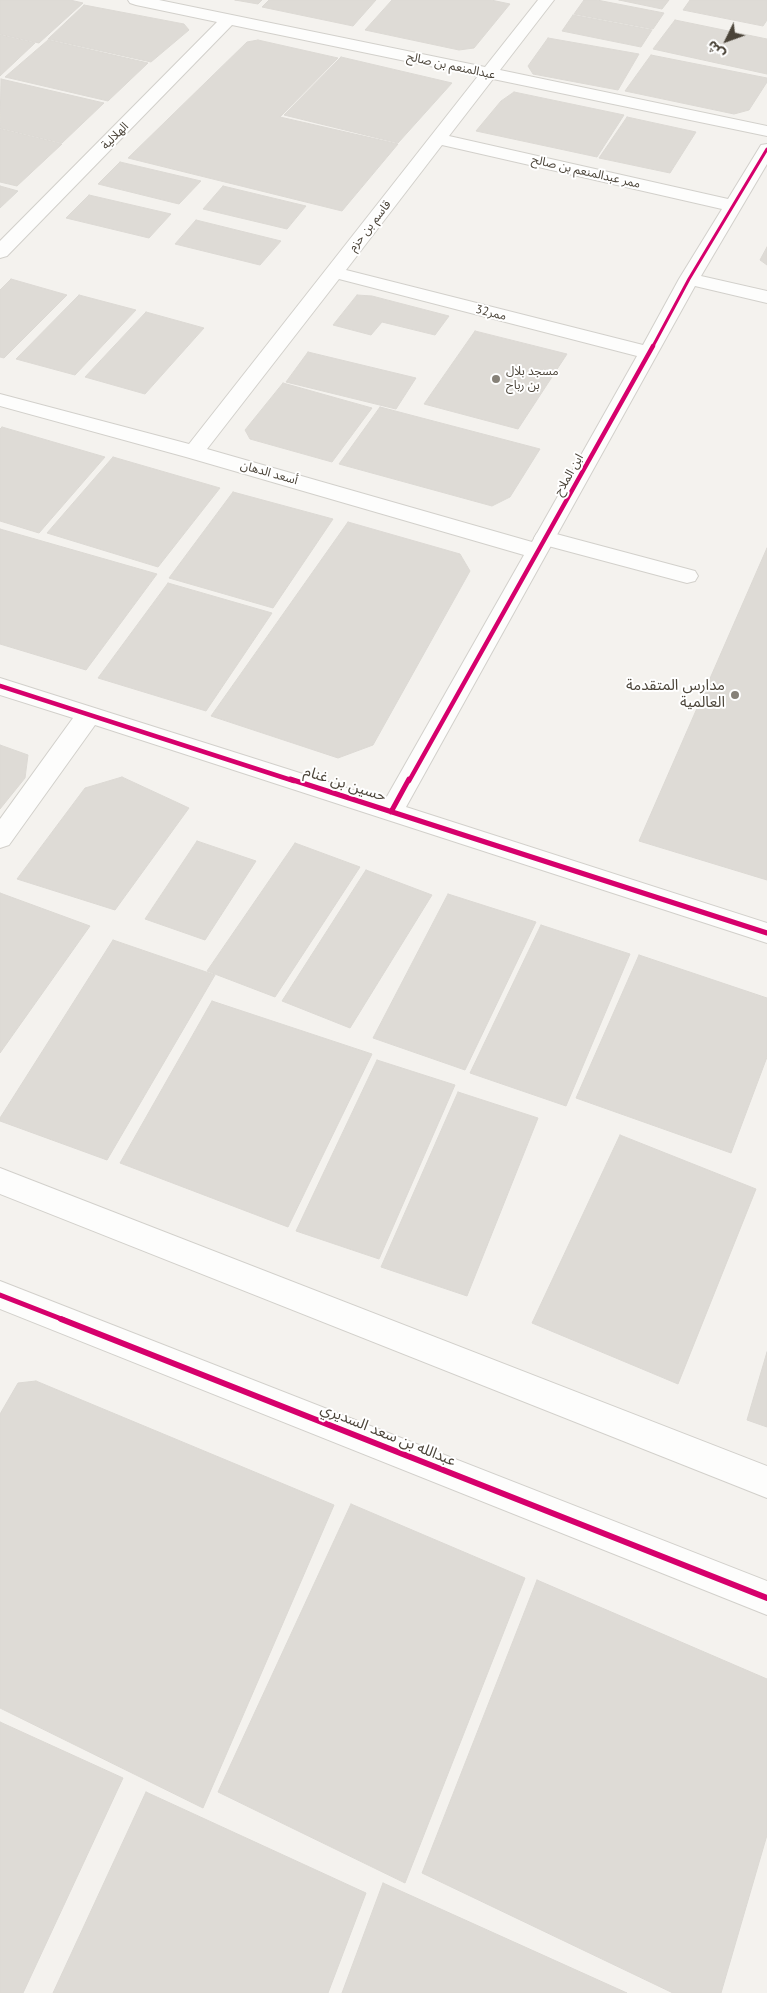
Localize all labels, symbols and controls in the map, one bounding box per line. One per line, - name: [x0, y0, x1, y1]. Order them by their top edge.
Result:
- north arrow: [702, 15, 752, 65]
- text: ش: [703, 37, 729, 63]
- street label: عبدالمنعم بن صالح: [405, 50, 497, 82]
- street label: الهلالية: [98, 119, 132, 153]
- street label: ممر عبدالمنعم بن صالح: [530, 152, 642, 192]
- street label: قاسم بن حزم: [346, 198, 394, 254]
- street label: ممر32: [474, 302, 508, 324]
- place label: مسجد بلال بن رباح: [506, 365, 558, 393]
- marker: مسجد بلال بن رباح: [490, 373, 502, 385]
- street label: ابن الملاح: [551, 452, 587, 498]
- street label: أسعد الدهان: [239, 458, 299, 488]
- place label: مدارس المتقدمة العالمية: [626, 677, 725, 712]
- marker: مدارس المتقدمة العالمية: [729, 689, 741, 701]
- street label: حسين بن غنام: [302, 762, 388, 806]
- street label: عبدالله بن سعد السديري: [318, 1400, 458, 1470]

